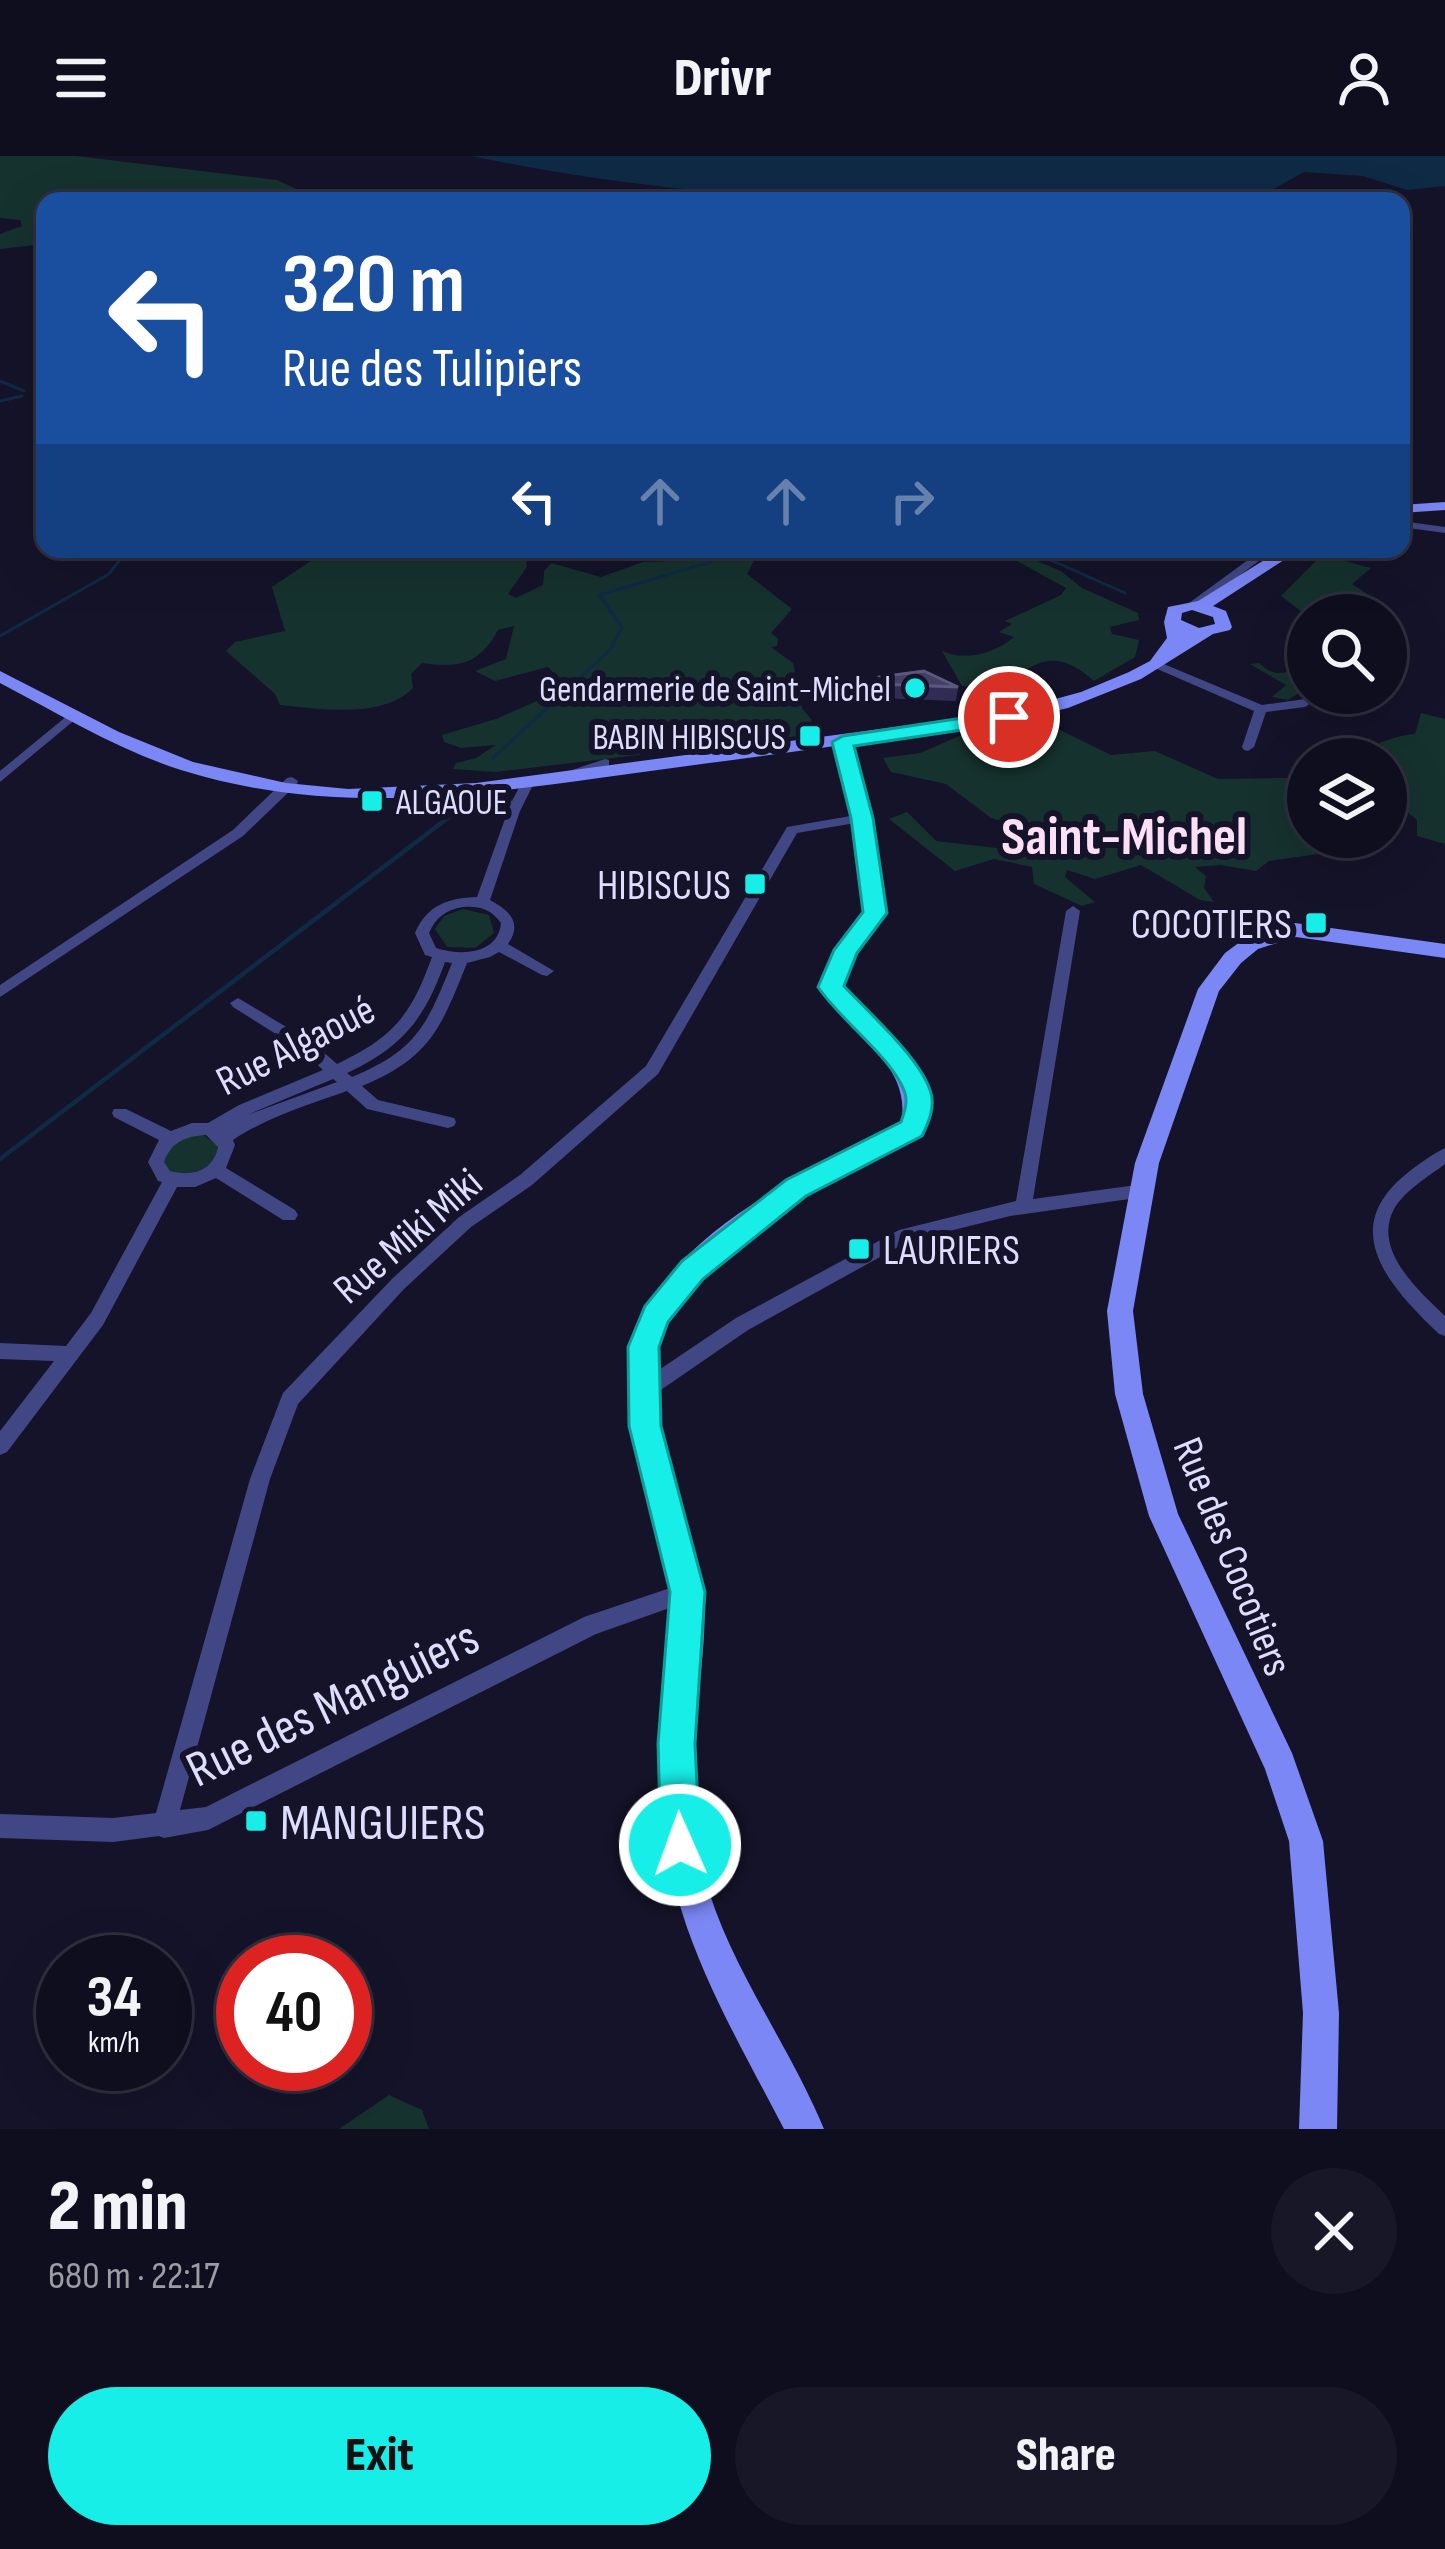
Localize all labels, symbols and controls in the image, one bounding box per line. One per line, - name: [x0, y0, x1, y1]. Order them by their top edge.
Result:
- icon: menu: [48, 45, 114, 111]
- icon: person: [1331, 45, 1397, 111]
- text: Drivr: [674, 46, 771, 111]
- text: 320 m: [282, 235, 465, 336]
- icon: left: [84, 240, 240, 396]
- text: Rue des Tulipiers: [282, 337, 582, 402]
- icon: left: [501, 468, 567, 534]
- icon: ahead: [627, 468, 693, 534]
- icon: ahead: [753, 468, 819, 534]
- icon: right: [879, 468, 945, 534]
- map controls: [1287, 594, 1407, 858]
- button: search: [1287, 594, 1407, 714]
- pin: [958, 666, 1060, 768]
- place label: Gendarmerie de Saint-Michel: [539, 669, 891, 712]
- marker: Gendarmerie de Saint-Michel: [902, 675, 928, 701]
- icon: arrive: [976, 684, 1042, 750]
- place label: BABIN HIBISCUS: [592, 717, 786, 760]
- marker: BABIN HIBISCUS: [797, 723, 823, 749]
- button: layers: [1287, 738, 1407, 858]
- place label: ALGAOUE: [395, 782, 508, 825]
- marker: ALGAOUE: [359, 788, 385, 814]
- district label: Saint-Michel: [1001, 805, 1247, 870]
- place label: HIBISCUS: [597, 861, 731, 912]
- marker: HIBISCUS: [742, 871, 768, 897]
- place label: COCOTIERS: [1131, 900, 1292, 951]
- marker: COCOTIERS: [1303, 910, 1329, 936]
- street label: Rue Algaoué: [208, 985, 384, 1108]
- street label: Rue Miki Miki: [324, 1158, 493, 1315]
- place label: LAURIERS: [883, 1226, 1020, 1277]
- marker: LAURIERS: [846, 1236, 872, 1262]
- street label: Rue des Cocotiers: [1161, 1430, 1303, 1683]
- street label: Rue des Manguiers: [177, 1607, 489, 1801]
- position arrow: [617, 1782, 743, 1908]
- place label: MANGUIERS: [280, 1793, 486, 1854]
- marker: MANGUIERS: [243, 1808, 269, 1834]
- speed limit sign: 40: [216, 1935, 372, 2091]
- text: 34: [87, 1962, 141, 2034]
- text: km/h: [88, 2025, 140, 2061]
- text: 2 min: [48, 2164, 188, 2251]
- button: close: [1271, 2168, 1397, 2294]
- text: 680 m · 22:17: [48, 2253, 220, 2300]
- button: Exit: [48, 2387, 711, 2525]
- button: Share: [735, 2387, 1397, 2525]

